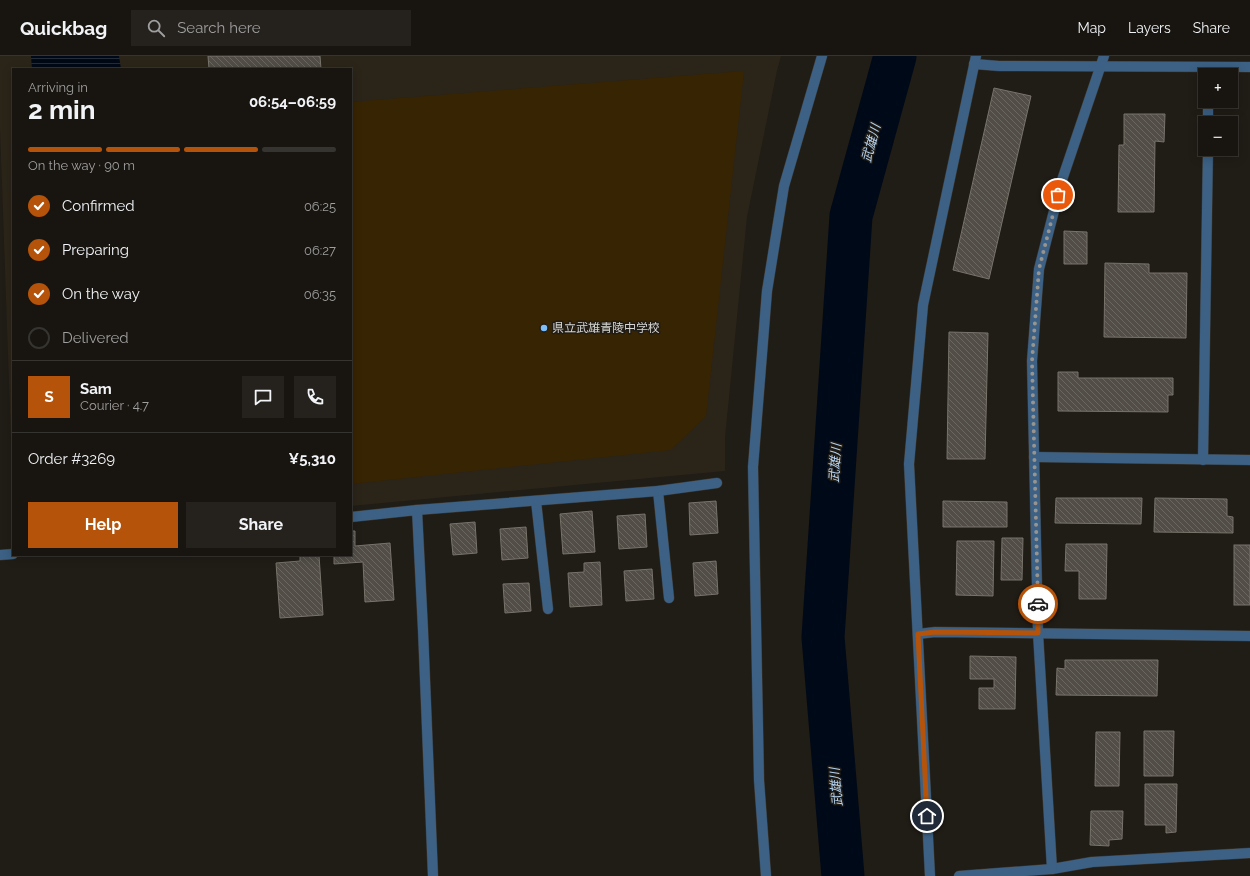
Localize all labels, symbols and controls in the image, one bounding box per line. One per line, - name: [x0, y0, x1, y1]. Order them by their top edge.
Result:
- search box: [131, 10, 411, 46]
- text: Quickbag: [20, 17, 107, 39]
- icon: search: [145, 17, 167, 39]
- text: Search here: [177, 19, 261, 37]
- text: Map: [1078, 20, 1106, 36]
- text: Layers: [1128, 20, 1171, 36]
- text: Share: [1193, 20, 1230, 36]
- map controls: [1198, 68, 1238, 156]
- button: +: [1198, 68, 1238, 108]
- text: Arriving in: [28, 80, 88, 95]
- text: 06:54–06:59: [249, 93, 336, 111]
- text: 2 min: [28, 95, 95, 125]
- button: −: [1198, 116, 1238, 156]
- water label: 武雄川: [859, 120, 884, 164]
- text: On the way · 90 m: [28, 158, 135, 173]
- pin: [1041, 178, 1075, 212]
- icon: bag: [1047, 184, 1069, 206]
- icon: check: [28, 195, 50, 217]
- text: Confirmed: [62, 197, 135, 215]
- text: 06:25: [304, 199, 336, 214]
- icon: check: [28, 239, 50, 261]
- text: Preparing: [62, 241, 129, 259]
- text: 06:27: [304, 243, 336, 258]
- icon: check: [28, 283, 50, 305]
- text: On the way: [62, 285, 140, 303]
- text: 06:35: [304, 287, 336, 302]
- place label: 県立武雄青陵中学校: [552, 321, 660, 335]
- marker: 県立武雄青陵中学校: [539, 323, 549, 333]
- text: Delivered: [62, 329, 129, 347]
- button: chat: [242, 376, 284, 418]
- button: phone: [294, 376, 336, 418]
- text: Sam: [80, 380, 112, 398]
- text: S: [44, 388, 54, 406]
- text: Courier · 4.7: [80, 398, 149, 413]
- water label: 武雄川: [826, 441, 844, 483]
- text: Order #3269: [28, 450, 115, 468]
- text: ¥5,310: [289, 450, 336, 468]
- button: Help: [28, 502, 178, 548]
- button: Share: [186, 502, 336, 548]
- courier: [1018, 584, 1058, 624]
- icon: car: [1027, 593, 1049, 615]
- water label: 武雄川: [827, 765, 845, 807]
- pin: [910, 799, 944, 833]
- icon: home: [916, 805, 938, 827]

